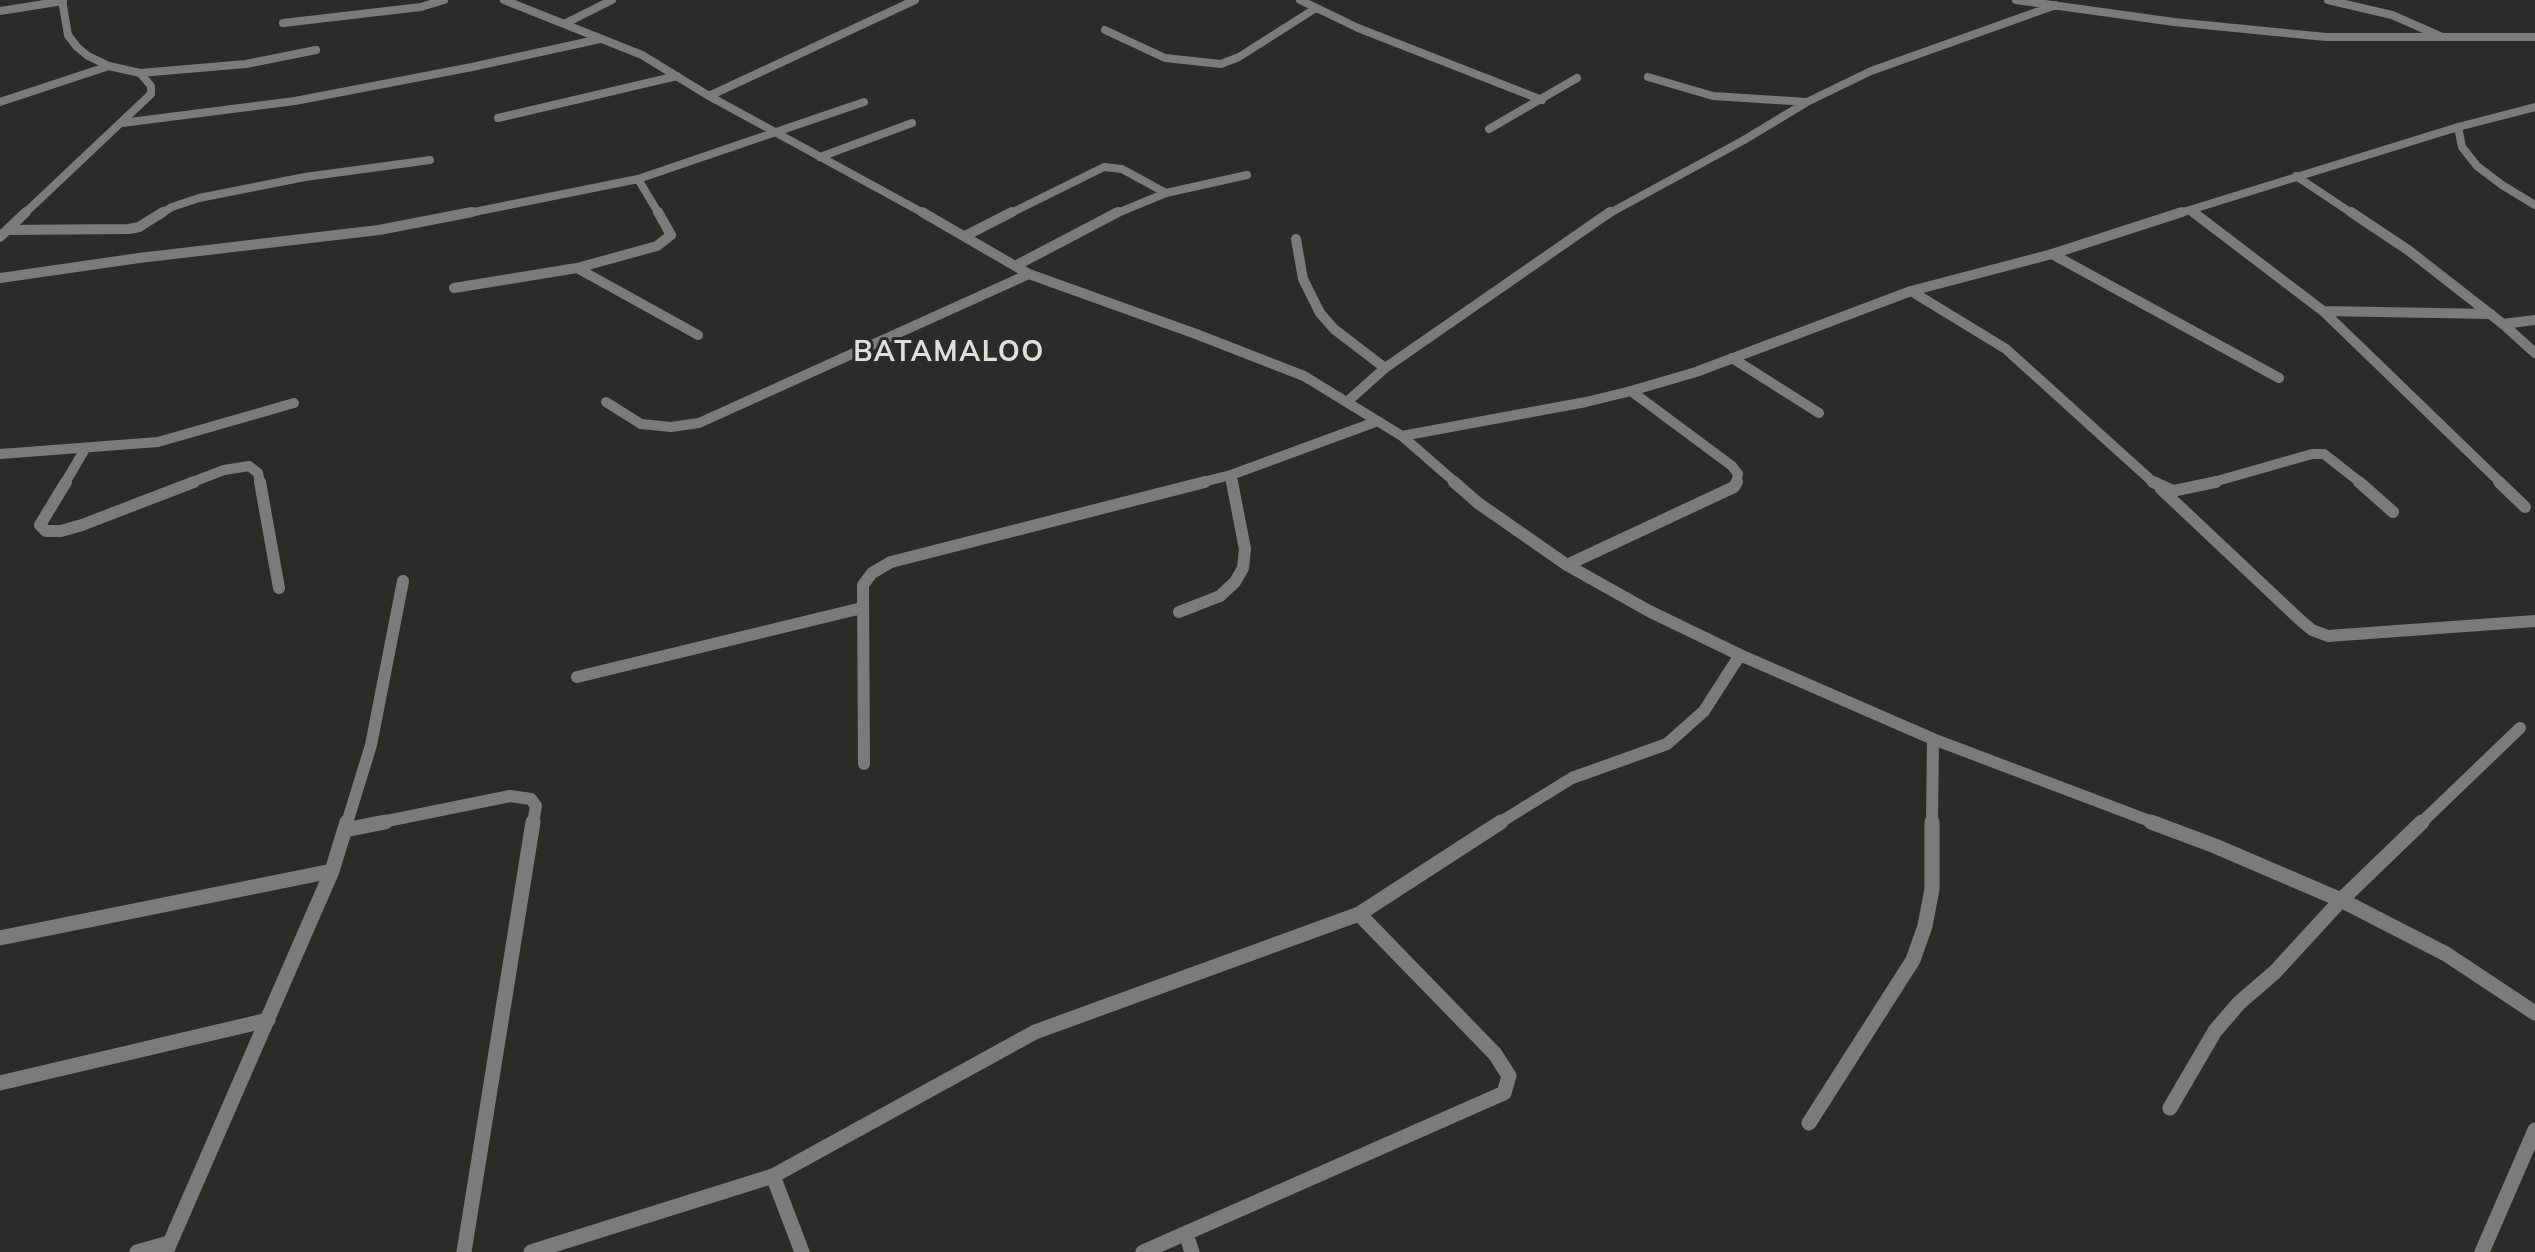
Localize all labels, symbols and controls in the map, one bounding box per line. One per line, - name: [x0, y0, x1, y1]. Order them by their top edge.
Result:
- district label: BATAMALOO: [853, 336, 1045, 370]

